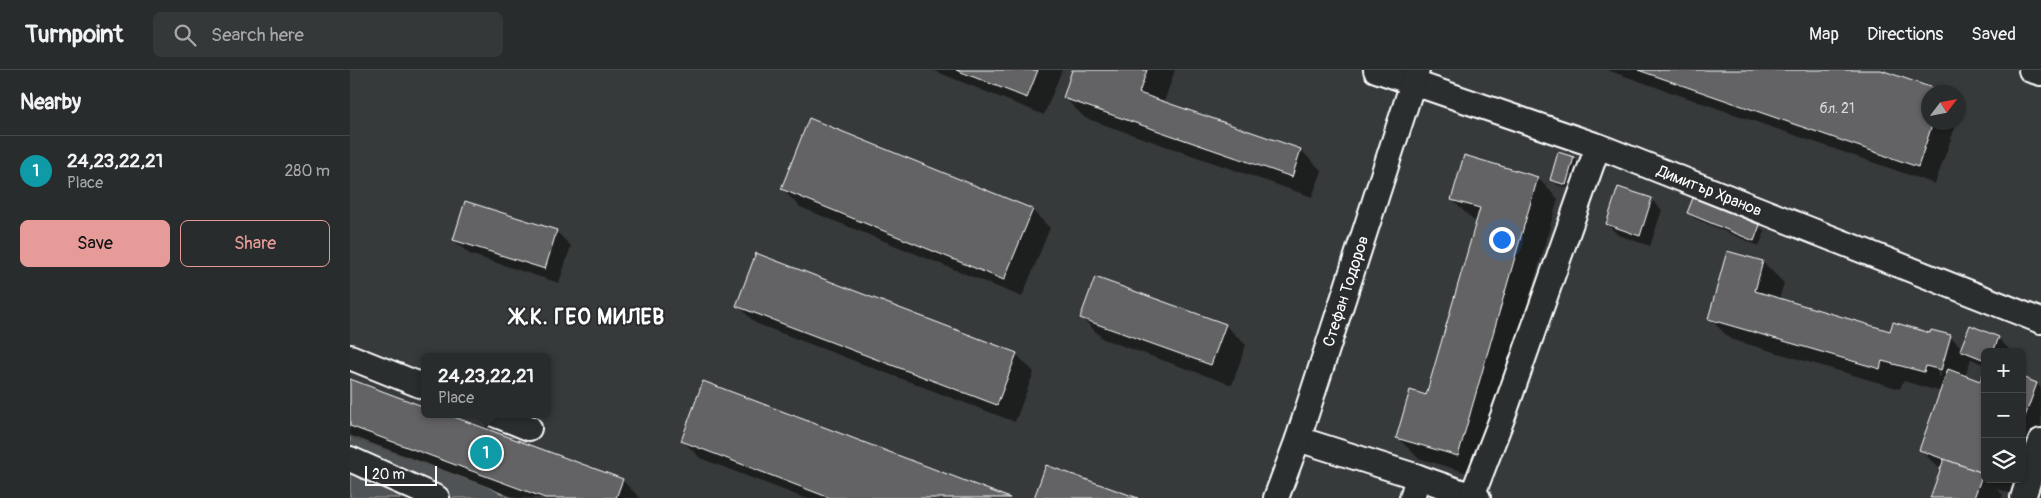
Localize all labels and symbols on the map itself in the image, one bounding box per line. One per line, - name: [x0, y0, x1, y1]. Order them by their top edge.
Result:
- north arrow: [1921, 85, 1966, 130]
- house number: бл. 21: [1820, 100, 1854, 117]
- street label: Димитър Хранов: [1653, 160, 1765, 221]
- your location: [1489, 227, 1515, 253]
- street label: Стефан Тодоров: [1319, 233, 1373, 349]
- district label: Ж.К. ГЕО МИЛЕВ: [507, 304, 665, 331]
- pin: 1: [470, 434, 502, 472]
- scale bar: [365, 463, 438, 486]

